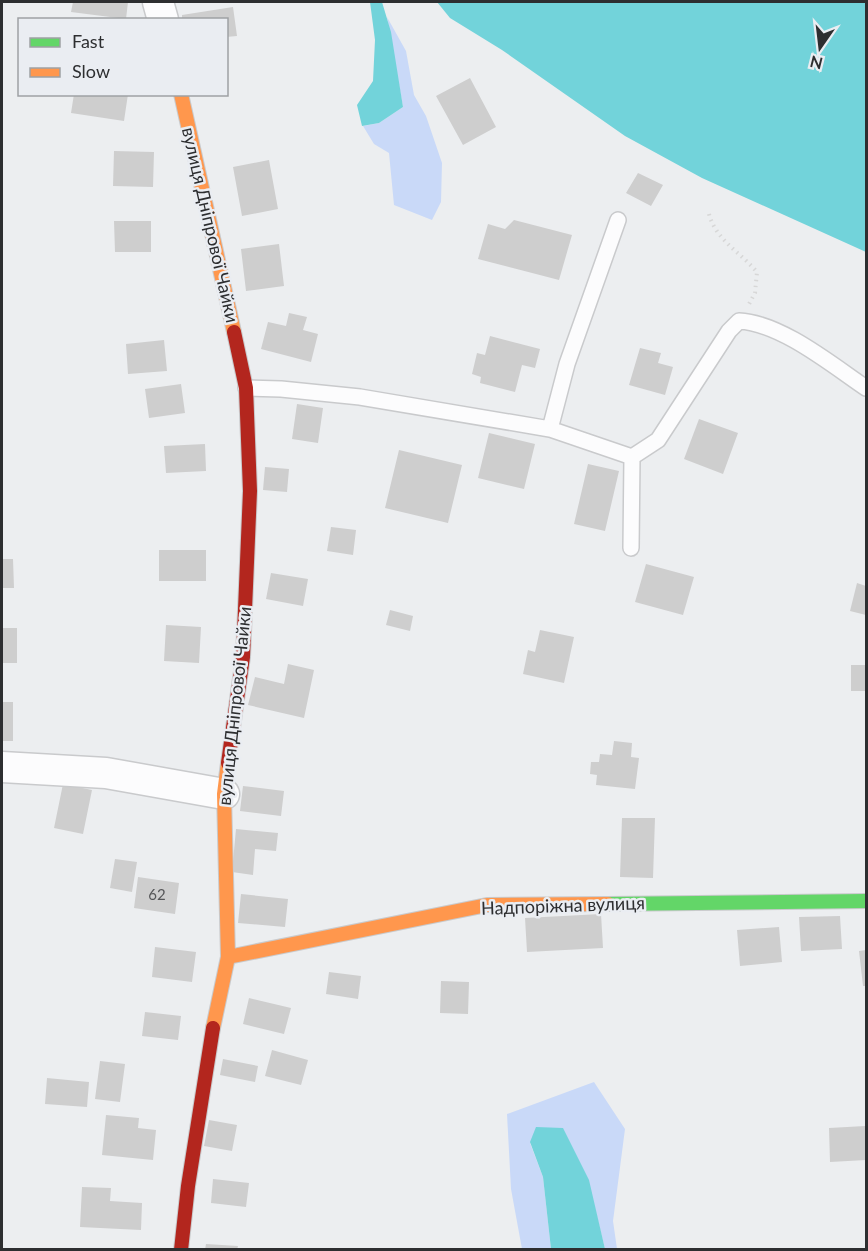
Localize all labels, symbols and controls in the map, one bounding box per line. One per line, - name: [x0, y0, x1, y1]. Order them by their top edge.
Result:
- legend: [18, 18, 228, 96]
- north arrow: [790, 18, 850, 78]
- text: Fast: [72, 30, 105, 52]
- text: N: [808, 52, 825, 74]
- text: Slow: [72, 60, 110, 82]
- street label: вулиця Дніпрової Чайки: [178, 125, 244, 325]
- street label: вулиця Дніпрової Чайки: [213, 605, 255, 806]
- house number: 62: [148, 885, 166, 903]
- street label: Надпоріжна вулиця: [481, 891, 645, 919]

